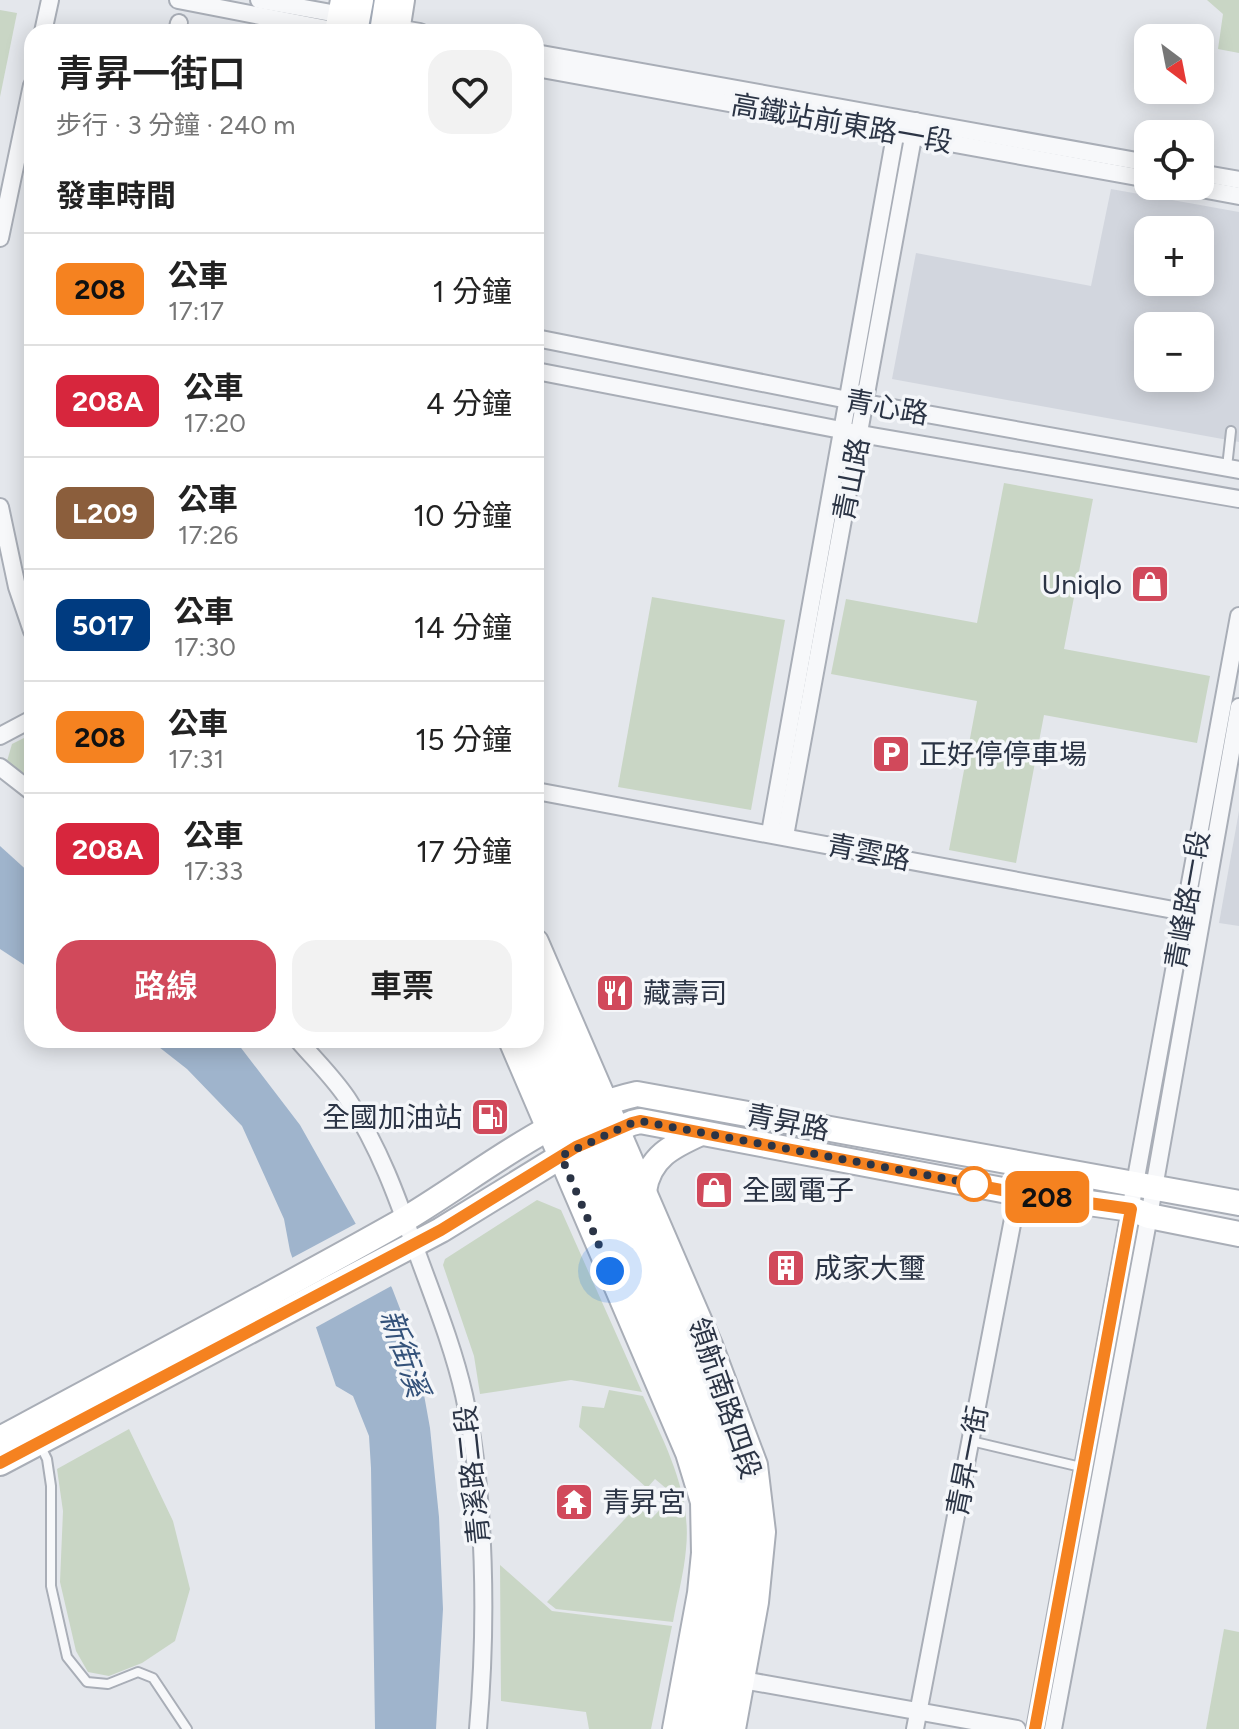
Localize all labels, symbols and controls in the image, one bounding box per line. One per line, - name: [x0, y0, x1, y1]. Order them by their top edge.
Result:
- north arrow: [1134, 24, 1214, 104]
- map controls: [1134, 24, 1214, 392]
- button: heart: [428, 50, 512, 134]
- text: 青昇一街口: [56, 51, 246, 97]
- street label: 高鐵站前東路一段: [729, 87, 955, 159]
- text: 步行 · 3 分鐘 · 240 m: [56, 109, 295, 141]
- button: locate: [1134, 120, 1214, 200]
- text: 發車時間: [56, 177, 176, 214]
- button: +: [1134, 216, 1214, 296]
- text: 公車: [168, 257, 228, 294]
- text: 208: [74, 272, 126, 306]
- text: 1 分鐘: [432, 273, 512, 310]
- text: 17:17: [168, 295, 224, 327]
- button: −: [1134, 312, 1214, 392]
- text: 公車: [183, 369, 243, 406]
- street label: 青心路: [843, 383, 931, 431]
- text: 208A: [72, 384, 143, 418]
- text: 4 分鐘: [426, 385, 512, 422]
- text: 17:20: [183, 407, 246, 439]
- street label: 青山路: [826, 435, 876, 523]
- text: 公車: [178, 481, 238, 518]
- text: L209: [72, 496, 138, 530]
- text: 10 分鐘: [413, 497, 512, 534]
- text: 17:26: [178, 519, 238, 551]
- shop icon: Uniqlo: [1129, 563, 1171, 605]
- place label: Uniqlo: [1041, 567, 1122, 601]
- text: 公車: [174, 593, 234, 630]
- text: 5017: [72, 608, 134, 642]
- text: 14 分鐘: [414, 609, 512, 646]
- text: 17:30: [174, 631, 236, 663]
- text: 公車: [168, 705, 228, 742]
- text: 208: [74, 720, 126, 754]
- text: 15 分鐘: [415, 721, 512, 758]
- parking icon: 正好停停車場: [870, 733, 912, 775]
- place label: 正好停停車場: [919, 737, 1087, 771]
- text: 17:31: [168, 743, 224, 775]
- text: 公車: [183, 817, 243, 854]
- street label: 青雲路: [825, 827, 913, 877]
- street label: 青峰路一段: [1158, 828, 1216, 972]
- text: 208A: [72, 832, 143, 866]
- text: 17 分鐘: [416, 833, 512, 870]
- text: 17:33: [183, 855, 243, 887]
- button: 路線: [56, 940, 276, 1032]
- button: 車票: [292, 940, 512, 1032]
- restaurant icon: 藏壽司: [594, 972, 636, 1014]
- place label: 藏壽司: [643, 976, 727, 1010]
- fuel station icon: 全國加油站: [469, 1096, 511, 1138]
- street label: 青昇路: [744, 1097, 832, 1147]
- place label: 全國加油站: [322, 1100, 462, 1134]
- unlabelled marker: [957, 1167, 991, 1201]
- shop icon: 全國電子: [693, 1169, 735, 1211]
- line badge: 208: [1001, 1171, 1093, 1223]
- place label: 全國電子: [742, 1173, 854, 1207]
- text: 208: [1021, 1180, 1073, 1214]
- building icon: 成家大璽: [765, 1247, 807, 1289]
- your location: [590, 1251, 630, 1291]
- place label: 成家大璽: [814, 1251, 926, 1285]
- water label: 新街溪: [372, 1304, 438, 1405]
- street label: 領航南路四段: [682, 1313, 768, 1483]
- street label: 青昇一街: [940, 1403, 994, 1519]
- street label: 青溪路二段: [448, 1404, 496, 1546]
- temple icon: 青昇宮: [553, 1481, 595, 1523]
- place label: 青昇宮: [602, 1485, 686, 1519]

